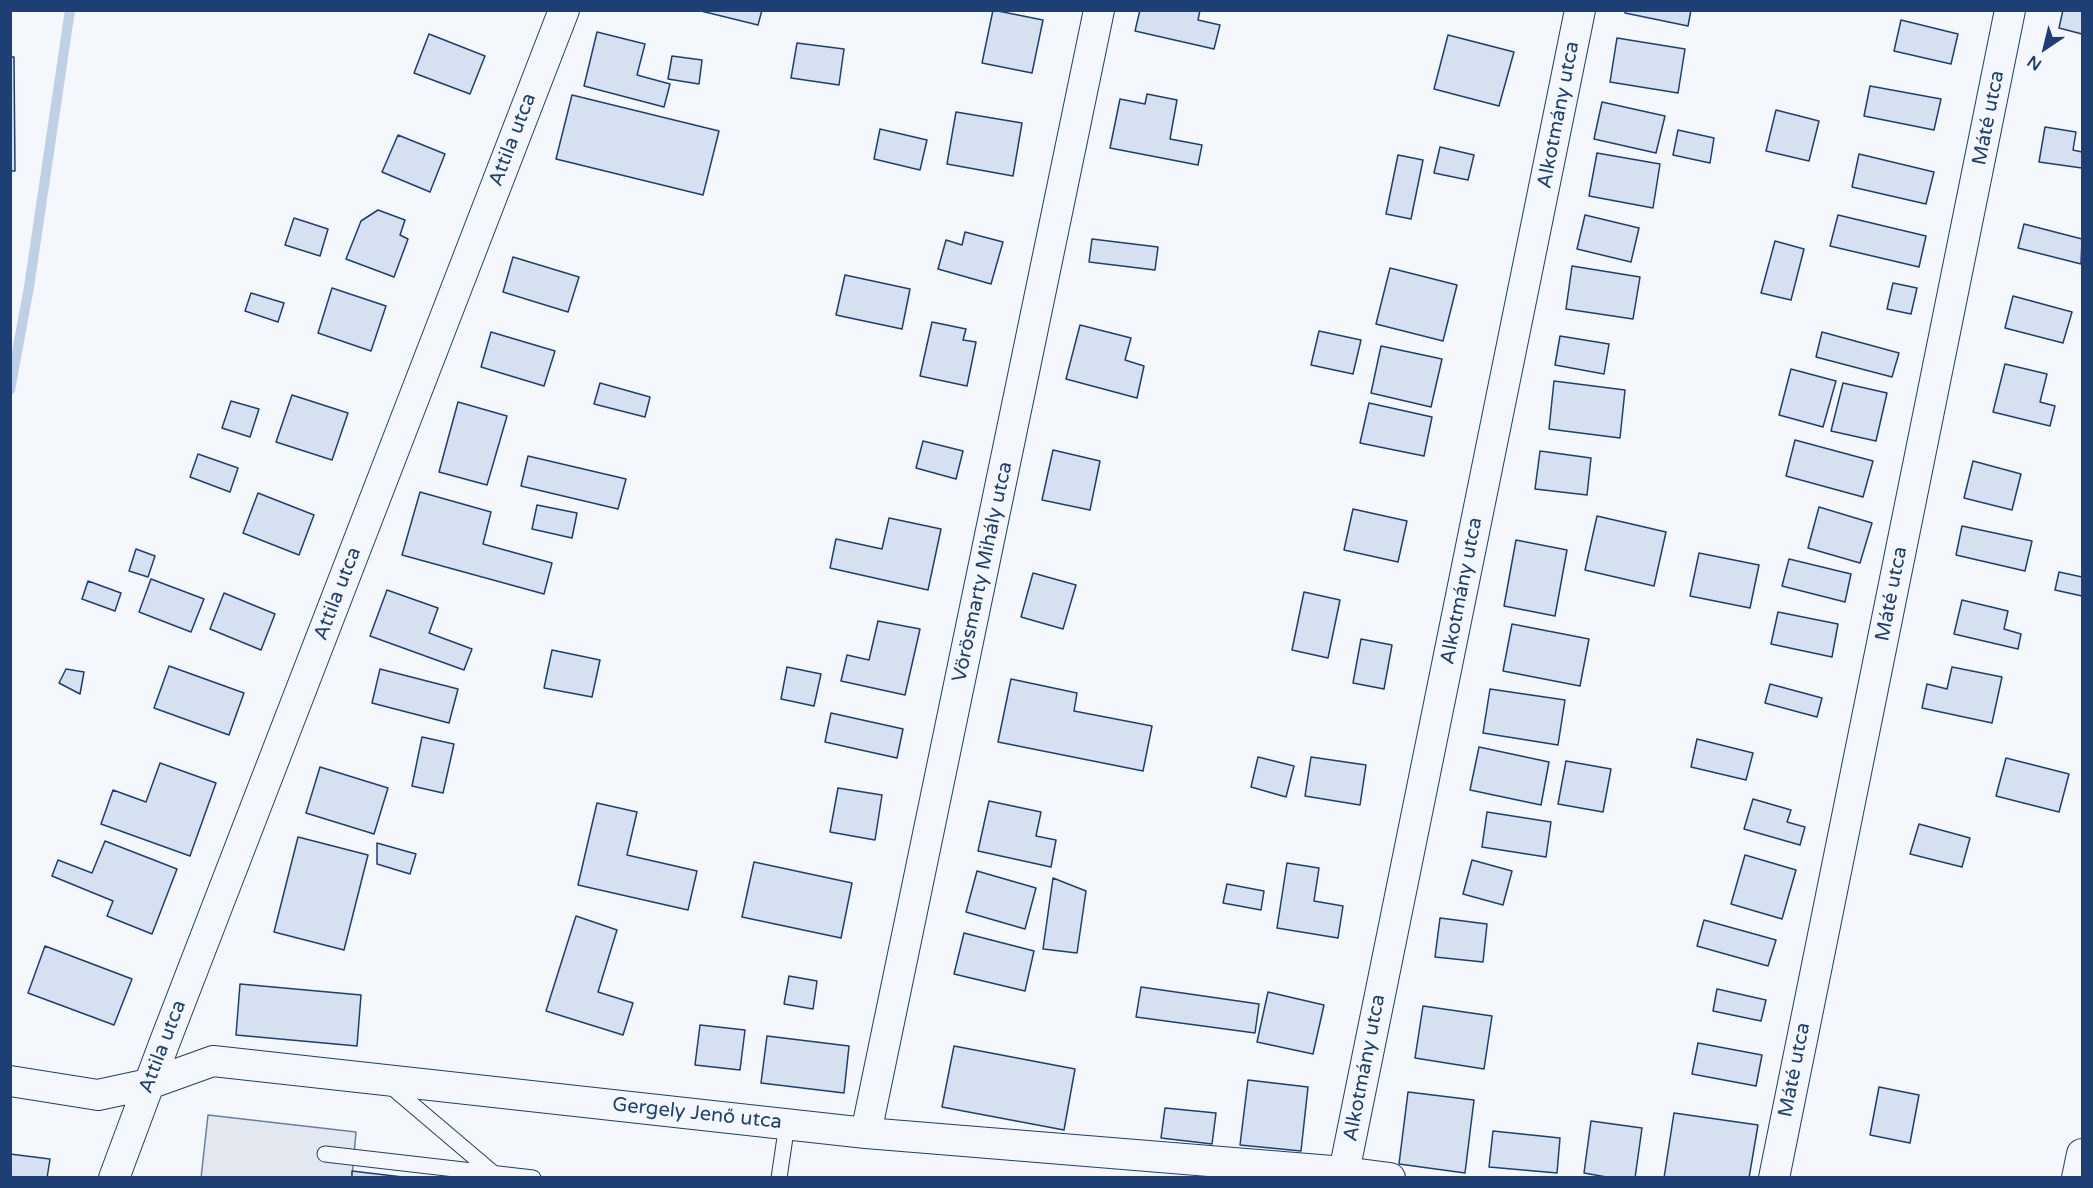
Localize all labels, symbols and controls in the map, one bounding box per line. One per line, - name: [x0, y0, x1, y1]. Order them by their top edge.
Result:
- north arrow: [2015, 18, 2075, 78]
- street label: Alkotmány utca: [1533, 39, 1585, 191]
- text: N: [2024, 51, 2046, 75]
- street label: Máté utca: [1968, 69, 2010, 167]
- street label: Attila utca: [484, 90, 542, 190]
- street label: Vörösmarty Mihály utca: [948, 460, 1018, 684]
- street label: Alkotmány utca: [1436, 515, 1488, 667]
- street label: Attila utca: [309, 544, 367, 644]
- street label: Máté utca: [1871, 545, 1913, 643]
- street label: Alkotmány utca: [1339, 992, 1391, 1144]
- street label: Attila utca: [134, 997, 192, 1097]
- street label: Máté utca: [1774, 1021, 1816, 1119]
- street label: Gergely Jenő utca: [611, 1093, 783, 1135]

